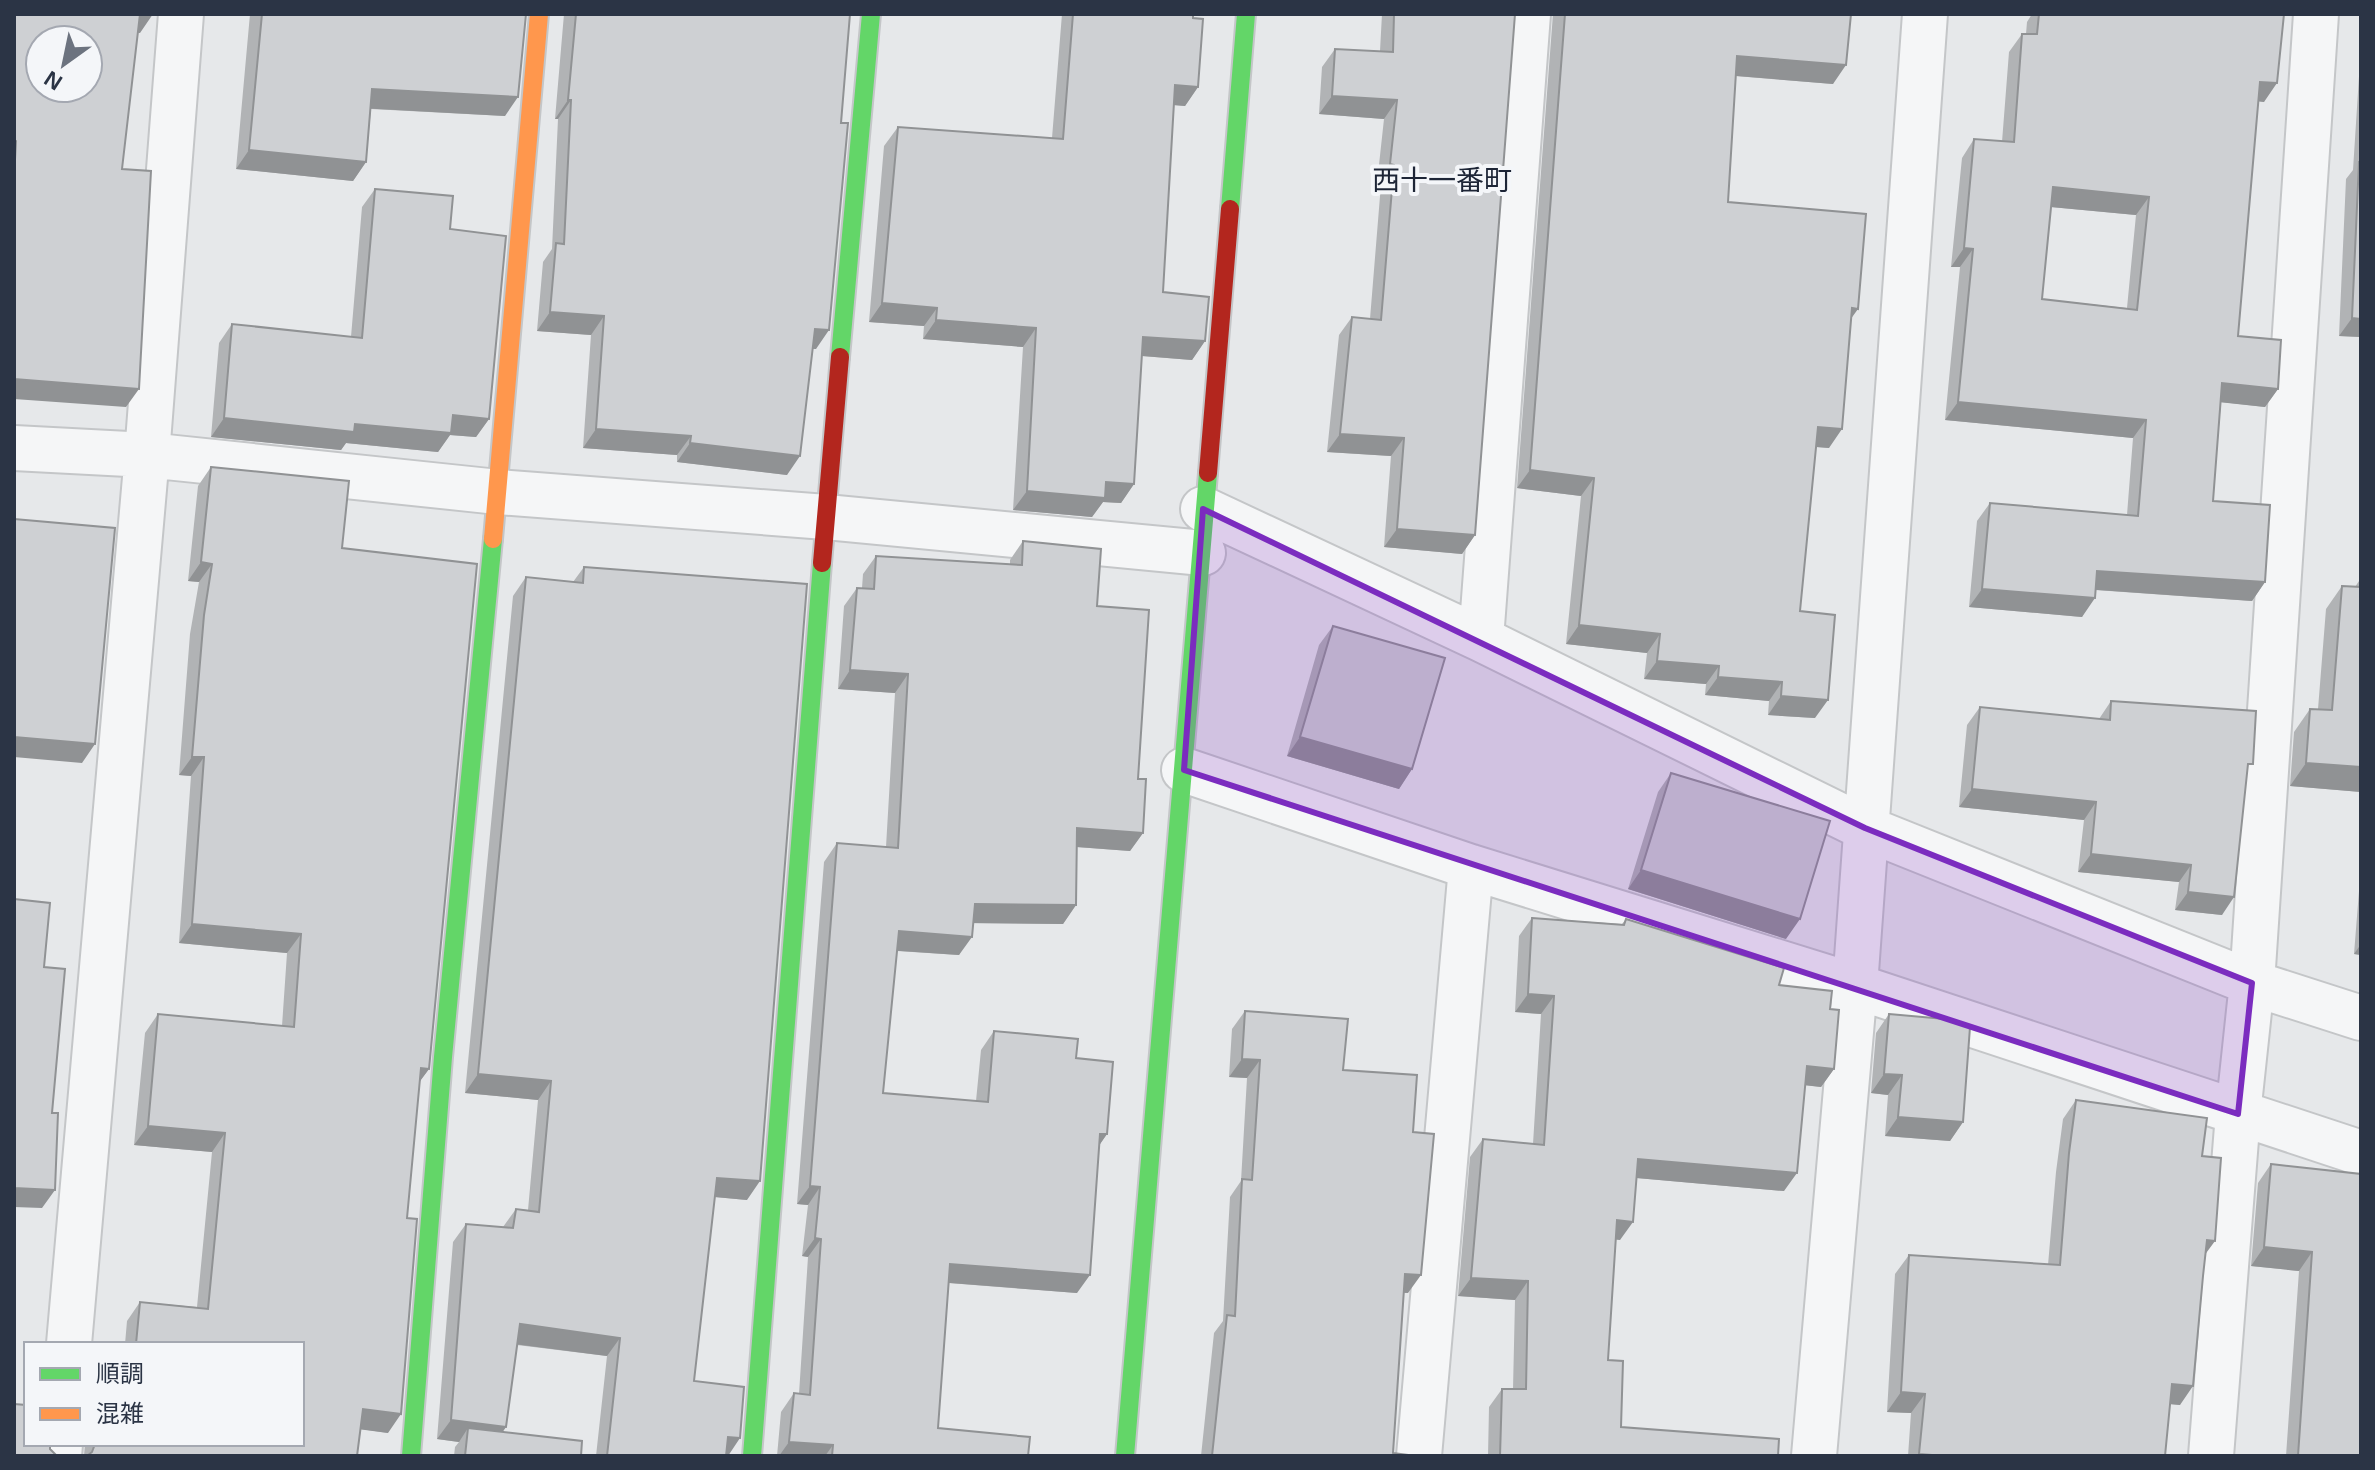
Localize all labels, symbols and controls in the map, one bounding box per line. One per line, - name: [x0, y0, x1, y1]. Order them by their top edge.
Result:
- north arrow: [24, 24, 104, 104]
- text: N: [40, 66, 67, 95]
- district label: 西十一番町: [1372, 165, 1512, 196]
- legend: [24, 1342, 304, 1446]
- text: 順調: [96, 1360, 144, 1387]
- text: 混雑: [96, 1400, 144, 1427]

